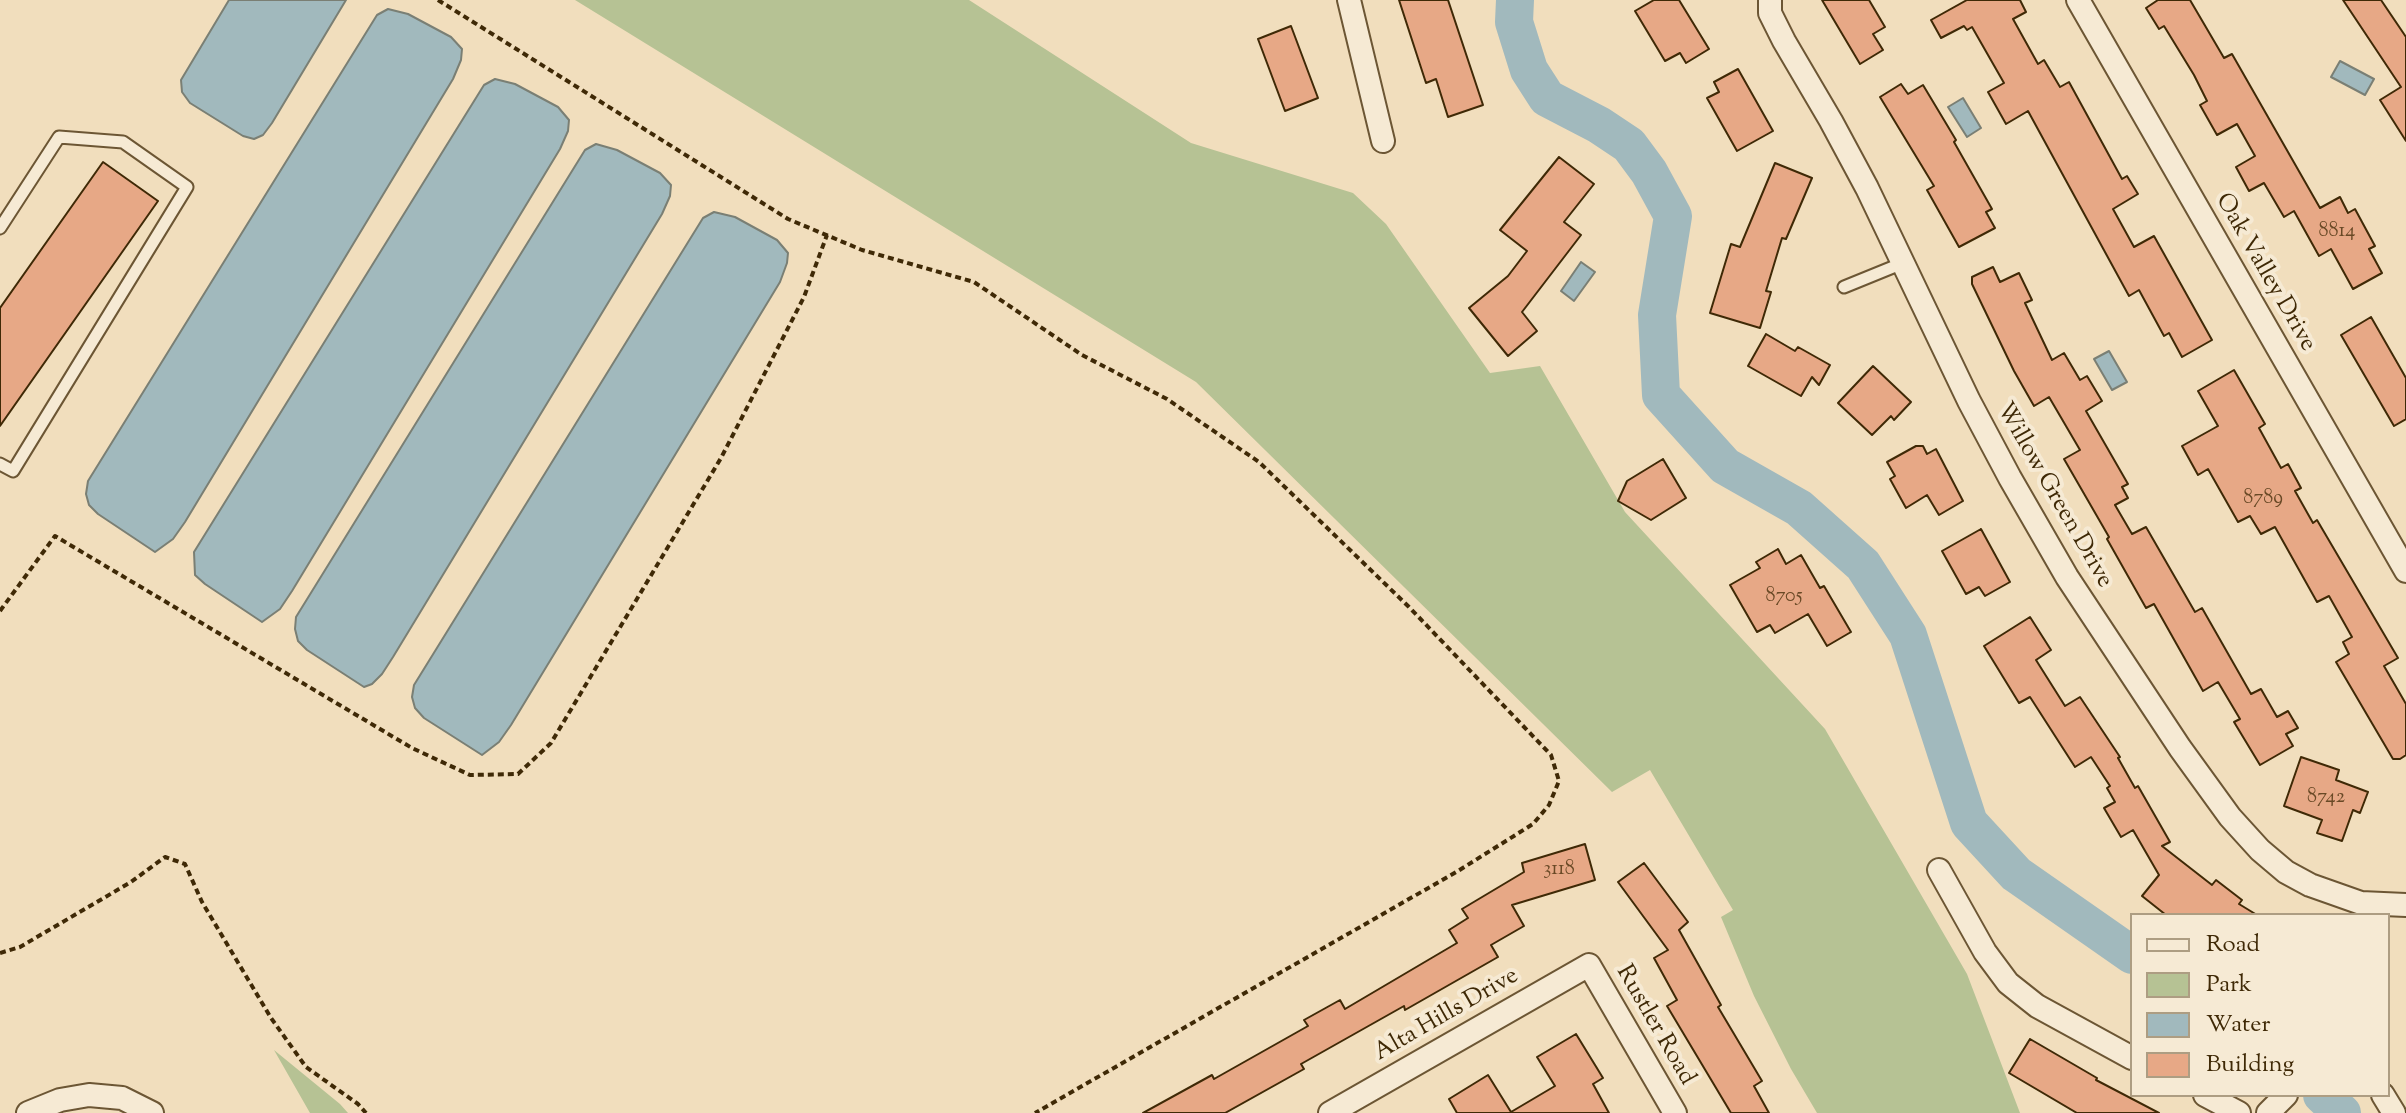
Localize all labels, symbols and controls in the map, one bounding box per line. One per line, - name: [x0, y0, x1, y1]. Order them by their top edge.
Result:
- street label: Oak Valley Drive: [2207, 189, 2321, 357]
- house number: 8814: [2319, 221, 2355, 245]
- street label: Willow Green Drive: [1988, 398, 2118, 594]
- house number: 8789: [2243, 488, 2283, 512]
- house number: 8705: [1765, 586, 1803, 610]
- house number: 8742: [2307, 787, 2345, 811]
- house number: 3118: [1543, 859, 1575, 883]
- legend: [2130, 913, 2390, 1097]
- text: Road: [2206, 928, 2260, 962]
- street label: Rustler Road: [1608, 961, 1700, 1091]
- street label: Alta Hills Drive: [1370, 963, 1524, 1069]
- text: Park: [2206, 968, 2252, 1002]
- text: Water: [2206, 1008, 2270, 1042]
- text: Building: [2206, 1048, 2294, 1082]

